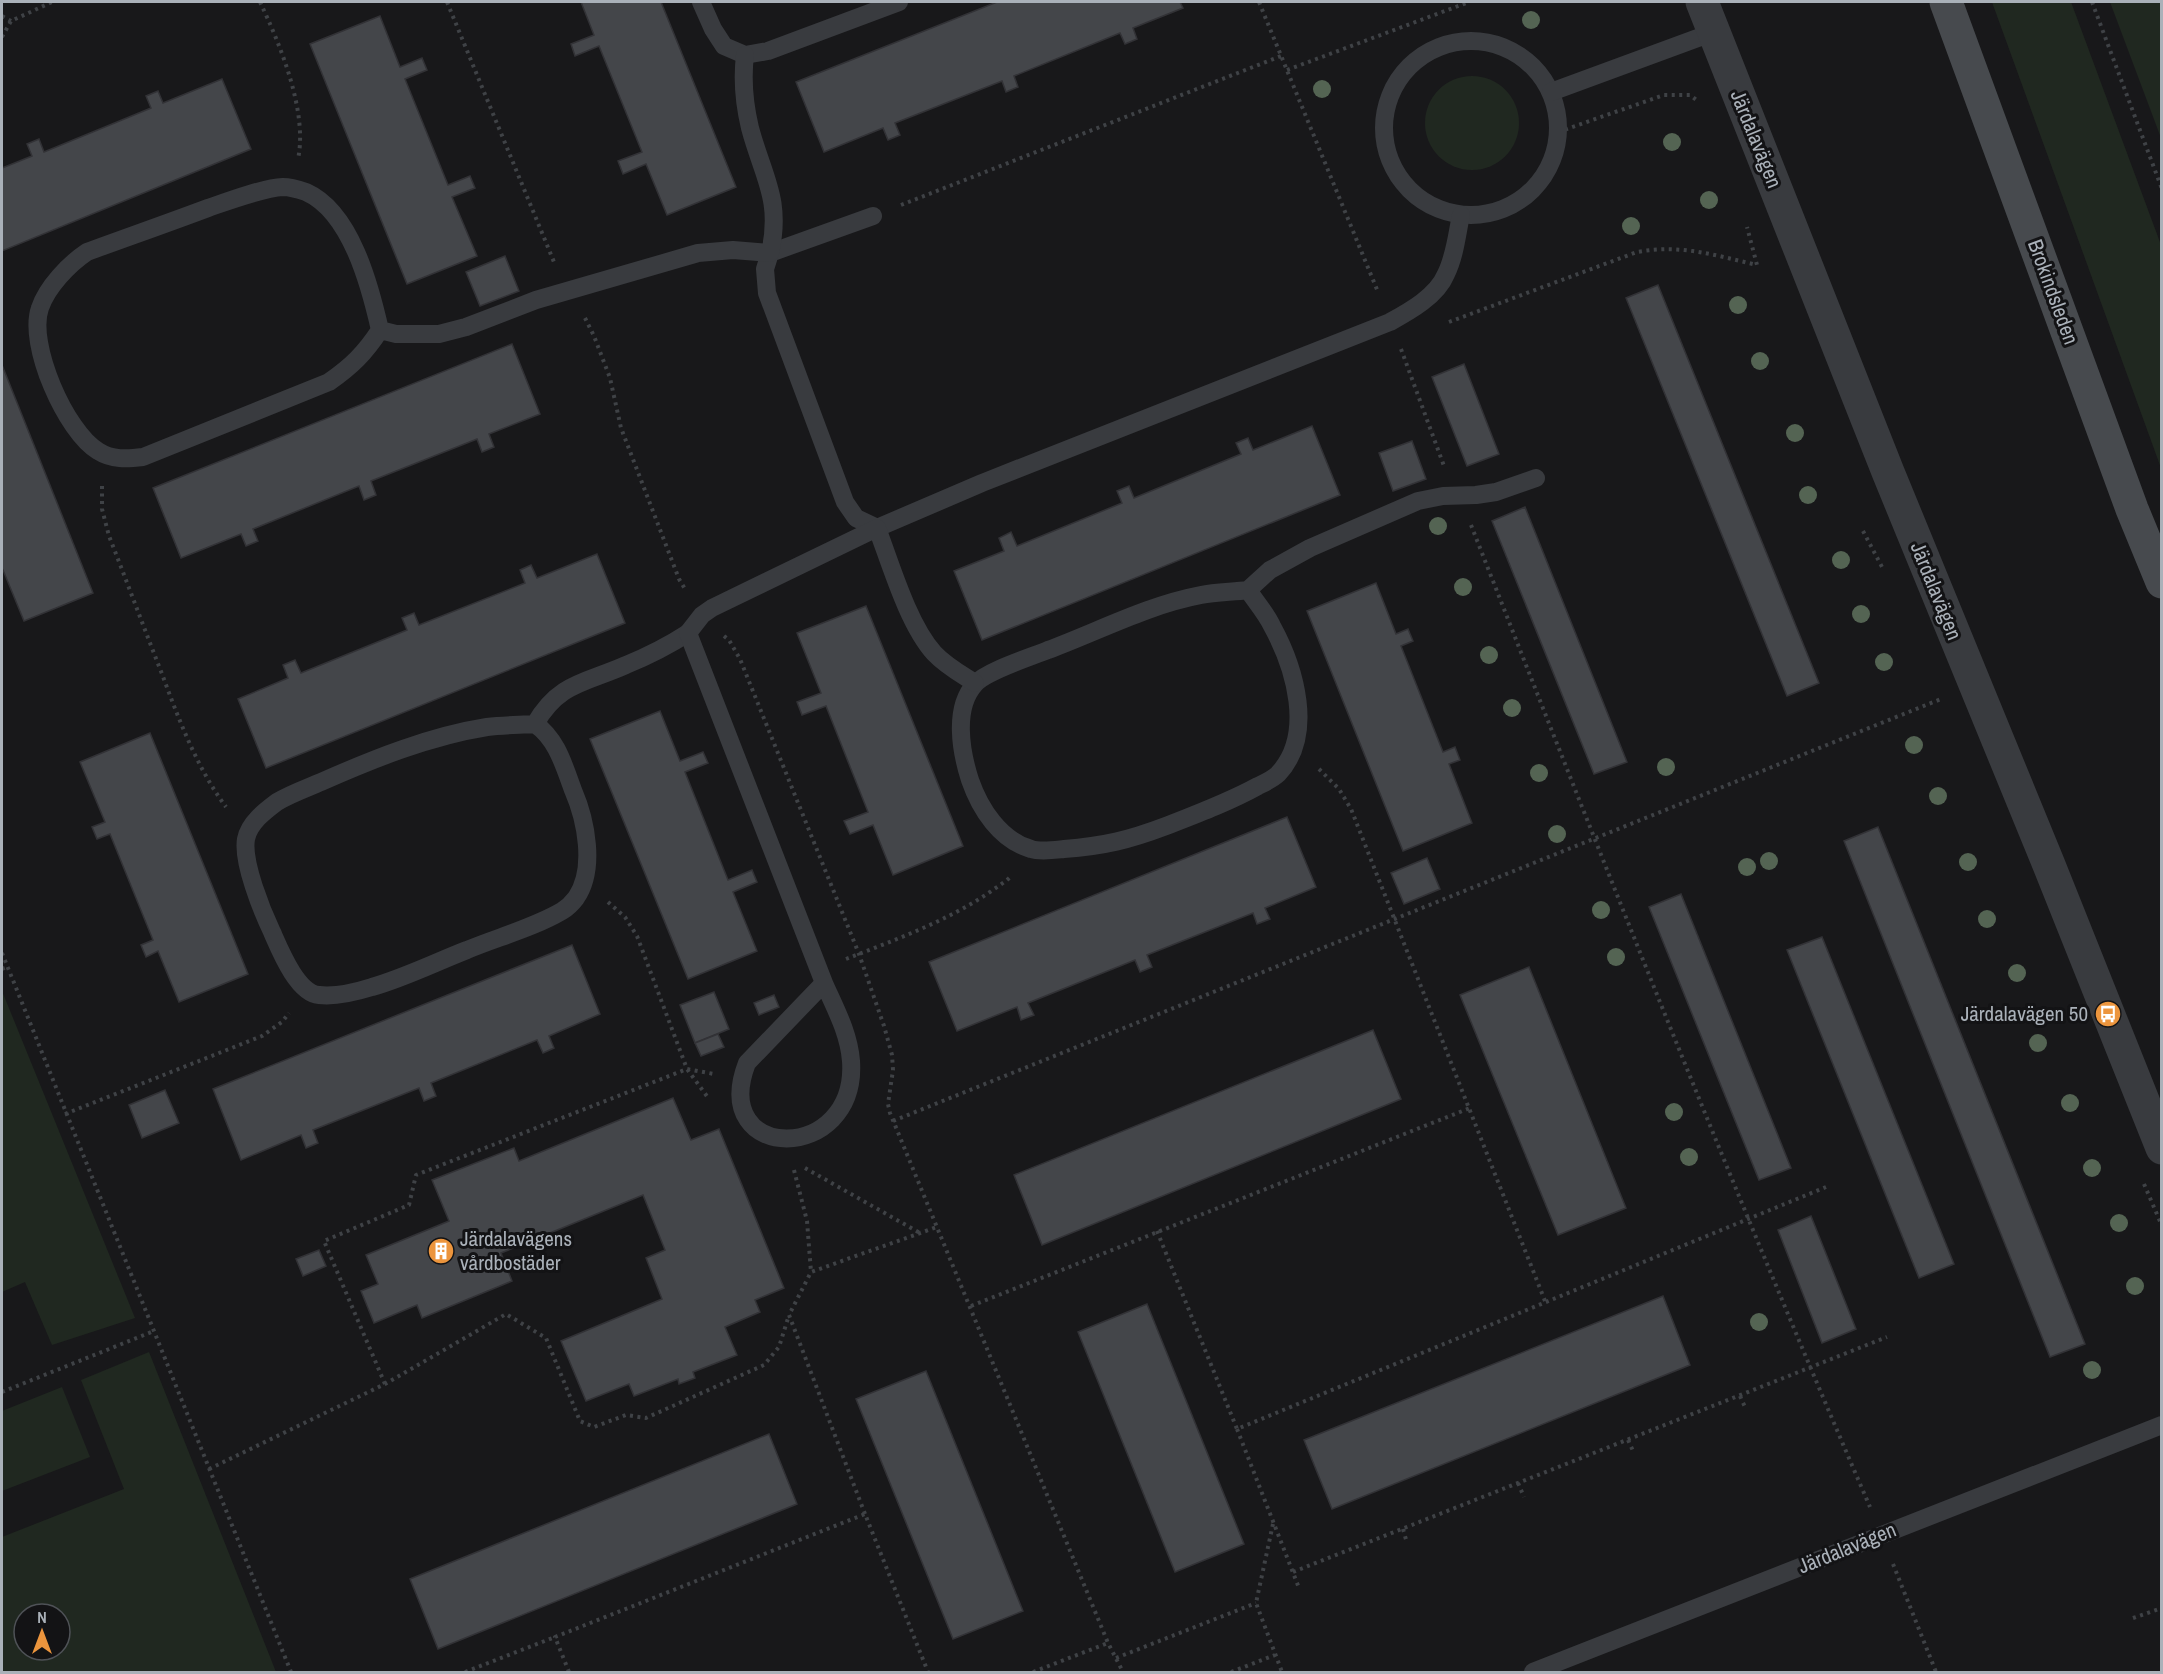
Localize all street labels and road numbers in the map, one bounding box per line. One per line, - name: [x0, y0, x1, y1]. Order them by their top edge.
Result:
- street label: Järdalavägen: [1724, 85, 1789, 192]
- street label: Brokindsleden: [2021, 235, 2086, 349]
- street label: Järdalavägen: [1904, 537, 1969, 644]
- street label: Järdalavägen: [1793, 1515, 1900, 1580]

